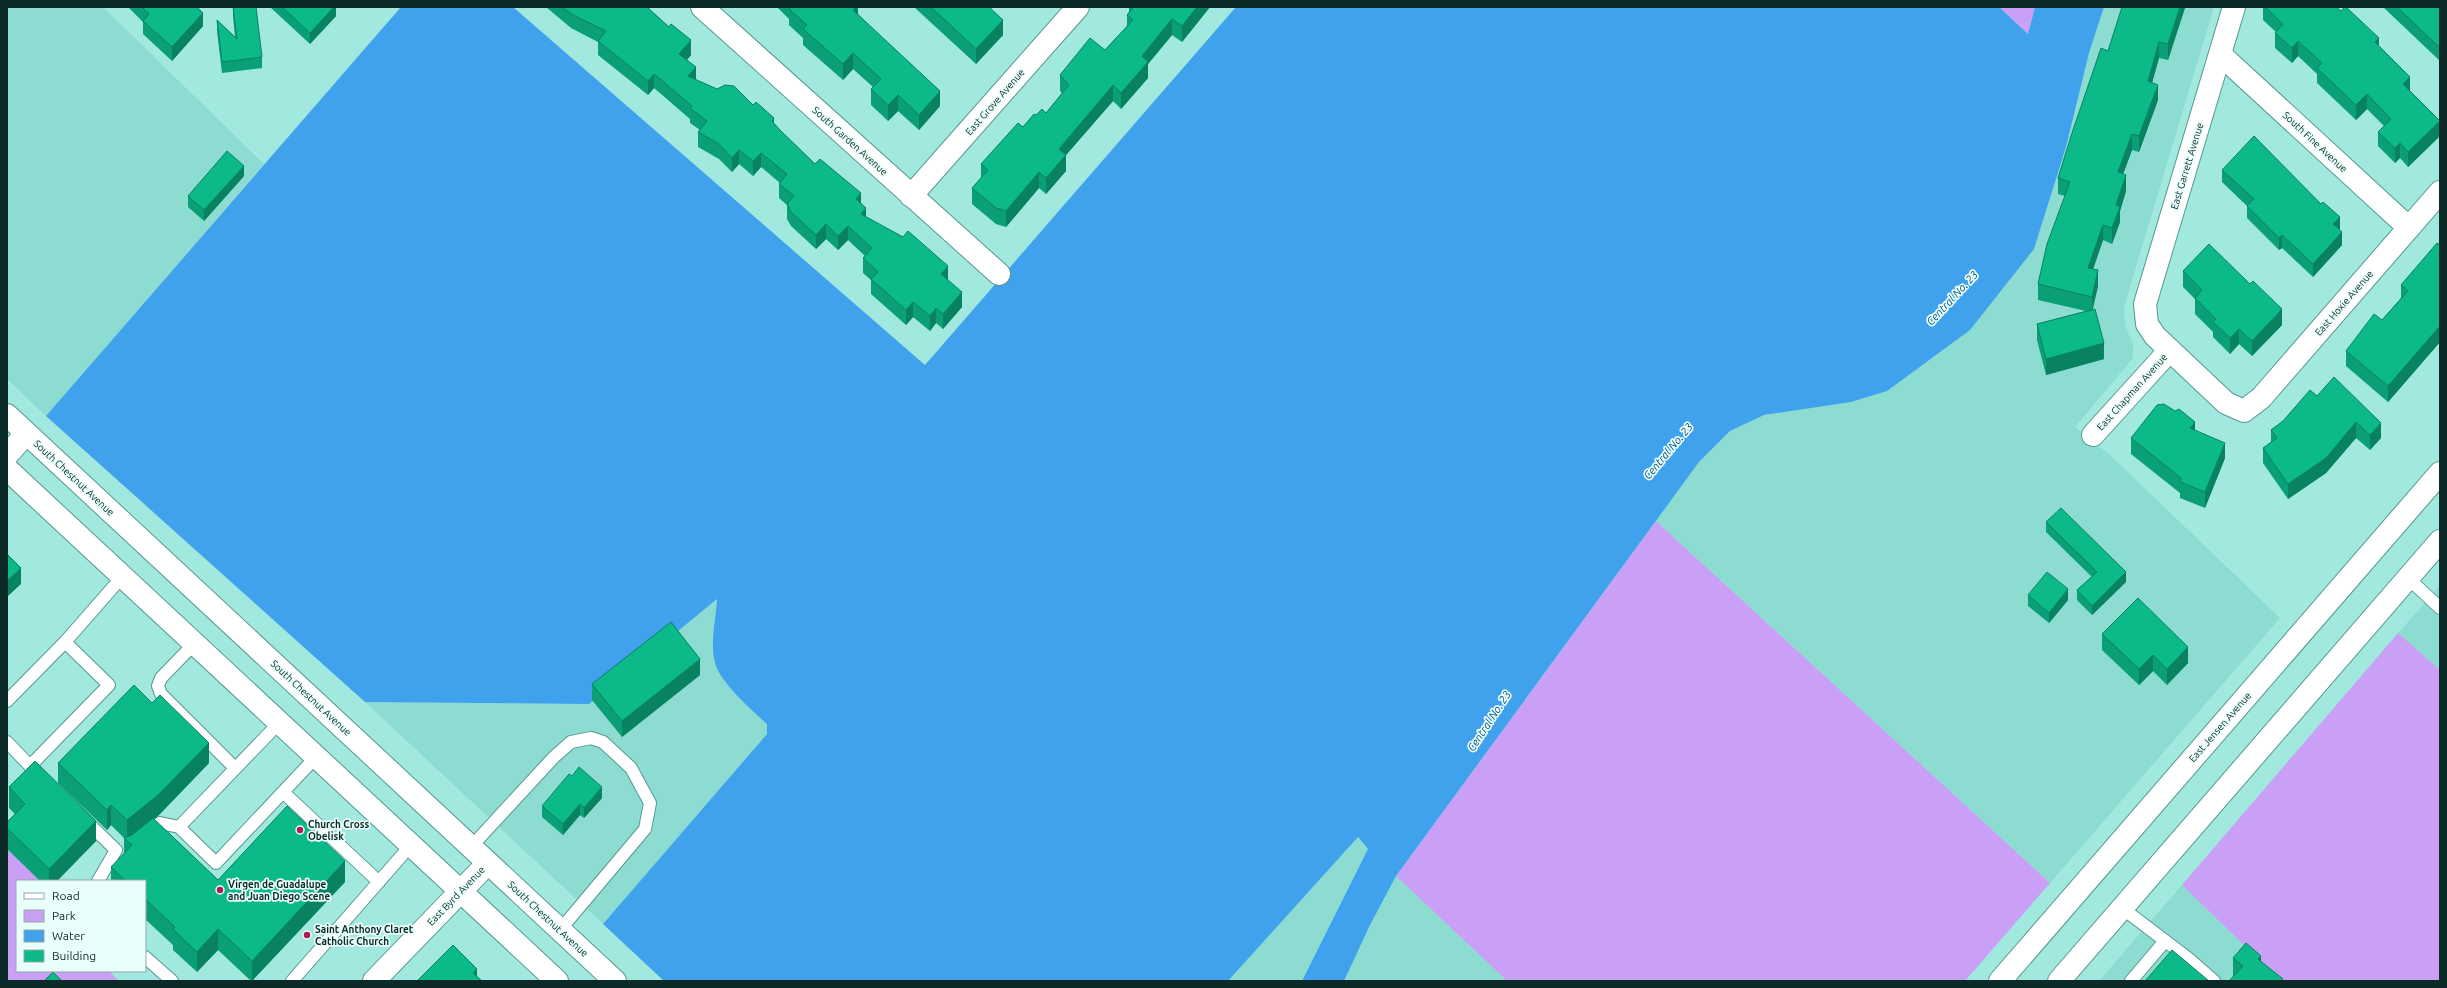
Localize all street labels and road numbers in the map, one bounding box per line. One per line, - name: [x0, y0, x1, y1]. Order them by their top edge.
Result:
- street label: East Grove Avenue: [963, 67, 1027, 137]
- street label: South Garden Avenue: [810, 104, 890, 178]
- street label: South Fine Avenue: [2281, 109, 2349, 175]
- street label: East Garrett Avenue: [2169, 121, 2205, 211]
- street label: East Hoxie Avenue: [2313, 268, 2375, 338]
- street label: East Chapman Avenue: [2095, 351, 2169, 433]
- street label: South Chestnut Avenue: [32, 438, 116, 518]
- street label: South Chestnut Avenue: [269, 658, 353, 738]
- street label: East Jensen Avenue: [2187, 690, 2253, 764]
- street label: East Byrd Avenue: [425, 864, 487, 928]
- street label: South Chestnut Avenue: [506, 879, 590, 959]

